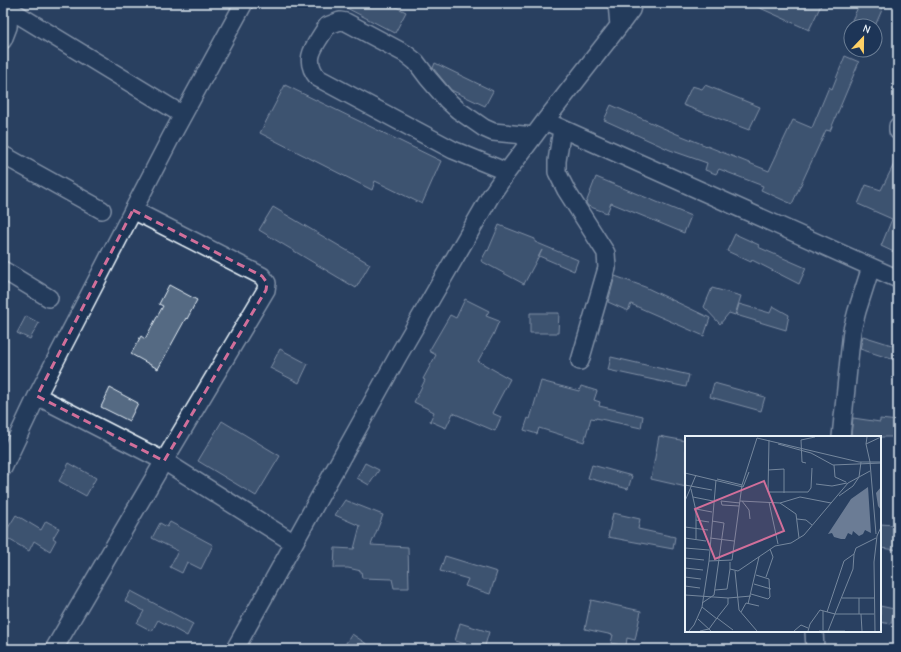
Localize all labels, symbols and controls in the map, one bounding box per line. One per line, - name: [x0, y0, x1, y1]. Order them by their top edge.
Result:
- north arrow: [843, 18, 883, 58]
- text: N: [861, 22, 872, 37]
- inset map: [685, 436, 881, 632]

